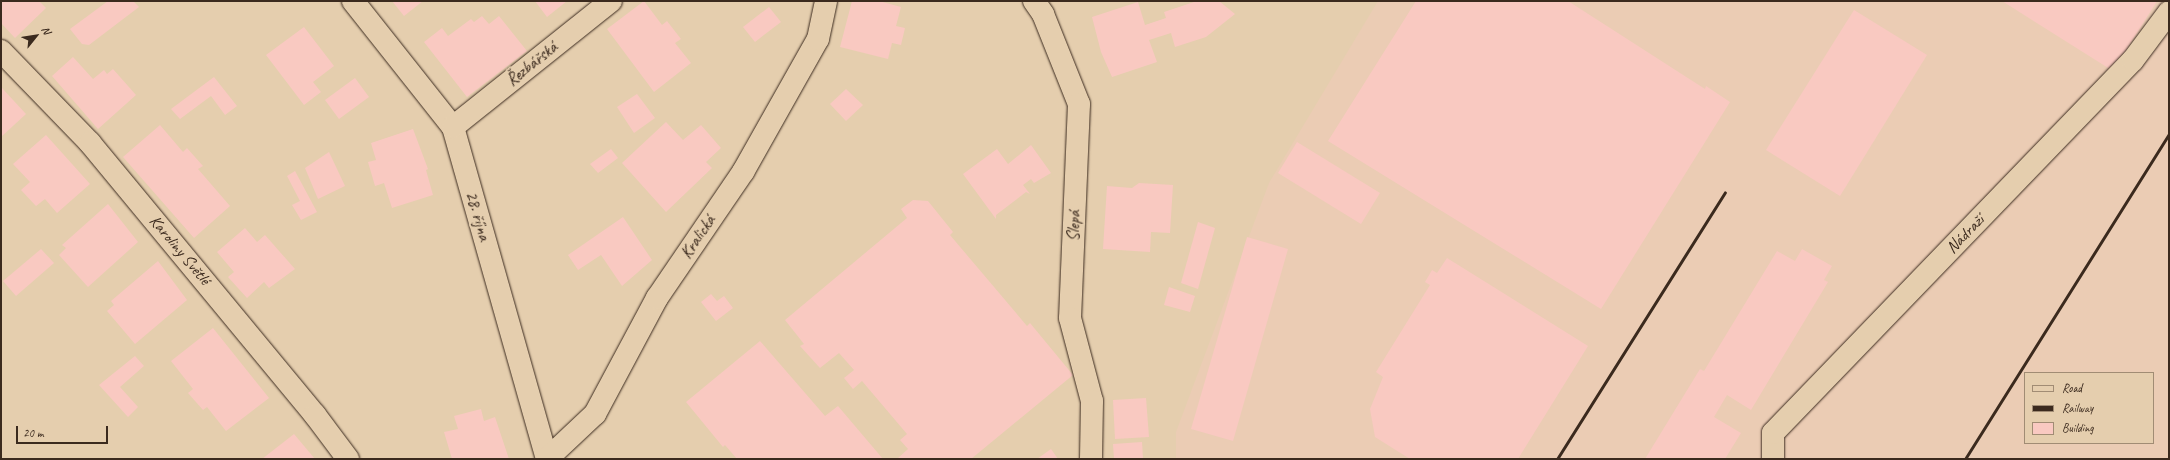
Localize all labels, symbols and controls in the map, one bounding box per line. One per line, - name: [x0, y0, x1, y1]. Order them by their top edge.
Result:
- north arrow: [16, 16, 56, 56]
- text: N: [39, 24, 54, 36]
- street label: Řezbářská: [502, 37, 562, 91]
- street label: 28. října: [461, 189, 495, 243]
- street label: Slepá: [1063, 210, 1085, 242]
- street label: Nádraží: [1942, 210, 1988, 258]
- street label: Karoliny Světlé: [145, 211, 215, 289]
- street label: Kralická: [676, 211, 720, 263]
- legend: [2024, 372, 2154, 444]
- text: Road: [2062, 380, 2082, 396]
- text: Railway: [2062, 400, 2093, 416]
- scale bar: [18, 418, 110, 444]
- text: Building: [2062, 420, 2094, 436]
- text: 20 m: [23, 425, 43, 441]

